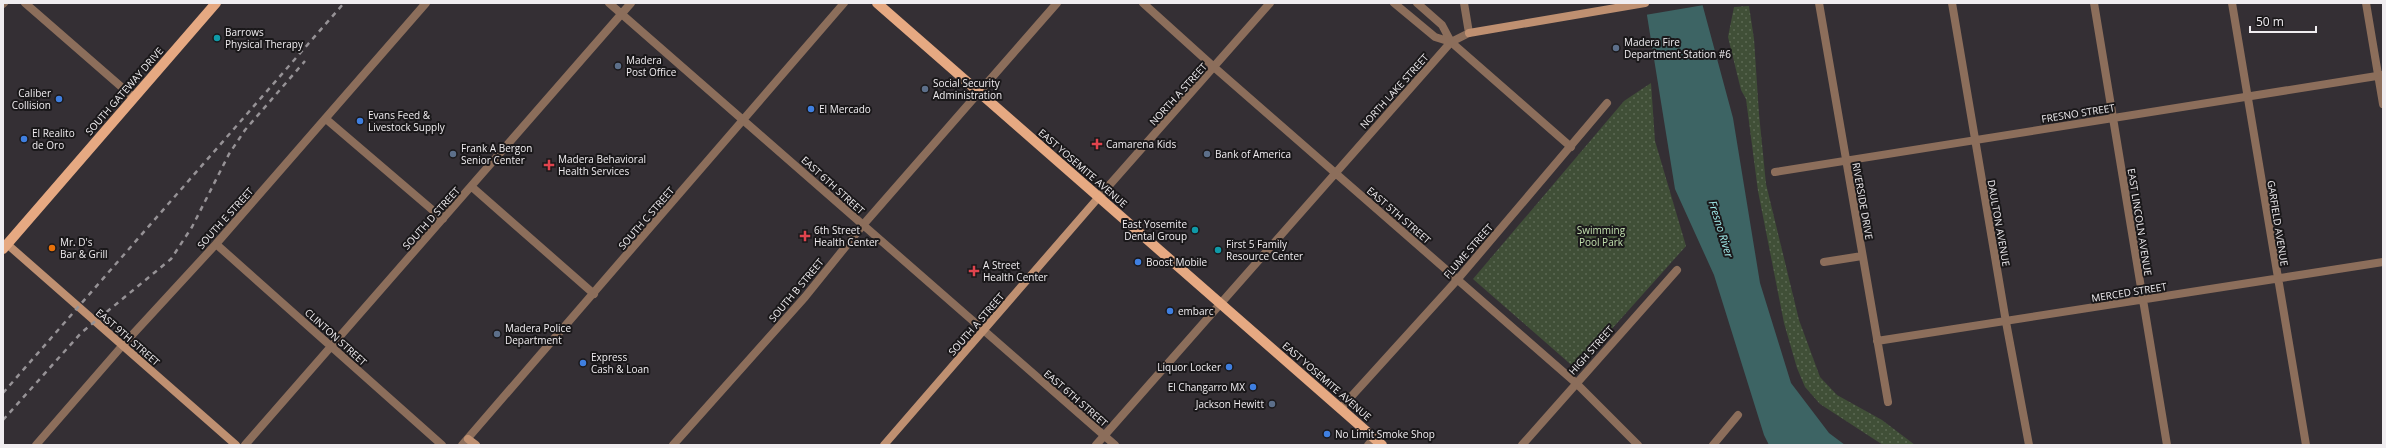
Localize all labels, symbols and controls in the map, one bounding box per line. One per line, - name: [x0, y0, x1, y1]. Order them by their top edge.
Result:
- scale bar: [2250, 8, 2316, 34]
- text: 50 m: [2256, 13, 2284, 30]
- place label: Barrows Physical Therapy: [225, 25, 304, 51]
- marker: Barrows Physical Therapy: [212, 33, 222, 43]
- place label: Madera Fire Department Station #6: [1624, 35, 1731, 61]
- marker: Madera Fire Department Station #6: [1611, 43, 1621, 53]
- street label: SOUTH GATEWAY DRIVE: [82, 44, 166, 138]
- street label: NORTH LAKE STREET: [1356, 50, 1432, 132]
- place label: Madera Post Office: [626, 53, 677, 79]
- street label: NORTH A STREET: [1146, 59, 1210, 128]
- marker: Madera Post Office: [613, 61, 623, 71]
- place label: Social Security Administration: [933, 76, 1002, 102]
- marker: Social Security Administration: [920, 84, 930, 94]
- place label: Caliber Collision: [12, 86, 51, 112]
- marker: Caliber Collision: [54, 94, 64, 104]
- street label: FRESNO STREET: [2040, 100, 2116, 126]
- place label: El Mercado: [819, 102, 871, 116]
- marker: El Mercado: [806, 104, 816, 114]
- place label: Evans Feed & Livestock Supply: [368, 108, 446, 134]
- marker: Evans Feed & Livestock Supply: [355, 116, 365, 126]
- street label: EAST YOSEMITE AVENUE: [1036, 125, 1130, 211]
- place label: El Realito de Oro: [32, 126, 75, 152]
- marker: El Realito de Oro: [19, 134, 29, 144]
- place label: Camarena Kids: [1106, 137, 1176, 151]
- marker: Camarena Kids: [1091, 138, 1103, 150]
- place label: Frank A Bergon Senior Center: [461, 141, 532, 167]
- place label: Bank of America: [1215, 147, 1291, 161]
- marker: Frank A Bergon Senior Center: [448, 149, 458, 159]
- marker: Bank of America: [1202, 149, 1212, 159]
- place label: Madera Behavioral Health Services: [558, 152, 646, 178]
- street label: EAST 6TH STREET: [798, 153, 868, 217]
- marker: Madera Behavioral Health Services: [543, 159, 555, 171]
- street label: RIVERSIDE DRIVE: [1849, 161, 1877, 241]
- street label: EAST LINCOLN AVENUE: [2125, 167, 2155, 277]
- street label: DAULTON AVENUE: [1984, 179, 2014, 267]
- street label: GARFIELD AVENUE: [2264, 179, 2292, 267]
- street label: SOUTH D STREET: [399, 183, 463, 252]
- street label: SOUTH C STREET: [615, 183, 677, 252]
- street label: EAST 5TH STREET: [1364, 183, 1434, 247]
- street label: SOUTH E STREET: [194, 184, 257, 252]
- water label: Fresno River: [1706, 198, 1737, 260]
- place label: East Yosemite Dental Group: [1122, 217, 1187, 243]
- street label: FLUME STREET: [1440, 220, 1496, 281]
- place label: 6th Street Health Center: [814, 223, 879, 249]
- park label: Swimming Pool Park: [1577, 223, 1626, 249]
- marker: East Yosemite Dental Group: [1190, 225, 1200, 235]
- marker: 6th Street Health Center: [799, 230, 811, 242]
- place label: Mr. D's Bar & Grill: [60, 235, 108, 261]
- place label: First 5 Family Resource Center: [1226, 237, 1303, 263]
- marker: Mr. D's Bar & Grill: [47, 243, 57, 253]
- marker: First 5 Family Resource Center: [1213, 245, 1223, 255]
- street label: SOUTH B STREET: [765, 255, 827, 325]
- place label: Boost Mobile: [1146, 255, 1208, 269]
- marker: Boost Mobile: [1133, 257, 1143, 267]
- place label: A Street Health Center: [983, 258, 1048, 284]
- marker: A Street Health Center: [968, 265, 980, 277]
- street label: MERCED STREET: [2090, 279, 2168, 305]
- street label: SOUTH A STREET: [945, 289, 1007, 358]
- place label: embarc: [1178, 304, 1214, 318]
- street label: EAST 9TH STREET: [93, 305, 163, 369]
- street label: CLINTON STREET: [302, 305, 370, 369]
- marker: embarc: [1165, 306, 1175, 316]
- place label: Madera Police Department: [505, 321, 571, 347]
- street label: HIGH STREET: [1565, 322, 1617, 377]
- marker: Madera Police Department: [492, 329, 502, 339]
- street label: EAST YOSEMITE AVENUE: [1280, 338, 1374, 424]
- place label: Express Cash & Loan: [591, 350, 649, 376]
- marker: Express Cash & Loan: [578, 358, 588, 368]
- place label: Liquor Locker: [1157, 360, 1221, 374]
- marker: Liquor Locker: [1224, 362, 1234, 372]
- street label: EAST 6TH STREET: [1041, 366, 1111, 430]
- place label: El Changarro MX: [1168, 380, 1245, 394]
- marker: El Changarro MX: [1248, 382, 1258, 392]
- place label: Jackson Hewitt: [1195, 397, 1264, 411]
- marker: Jackson Hewitt: [1267, 399, 1277, 409]
- place label: No Limit Smoke Shop: [1335, 427, 1435, 441]
- marker: No Limit Smoke Shop: [1322, 429, 1332, 439]

